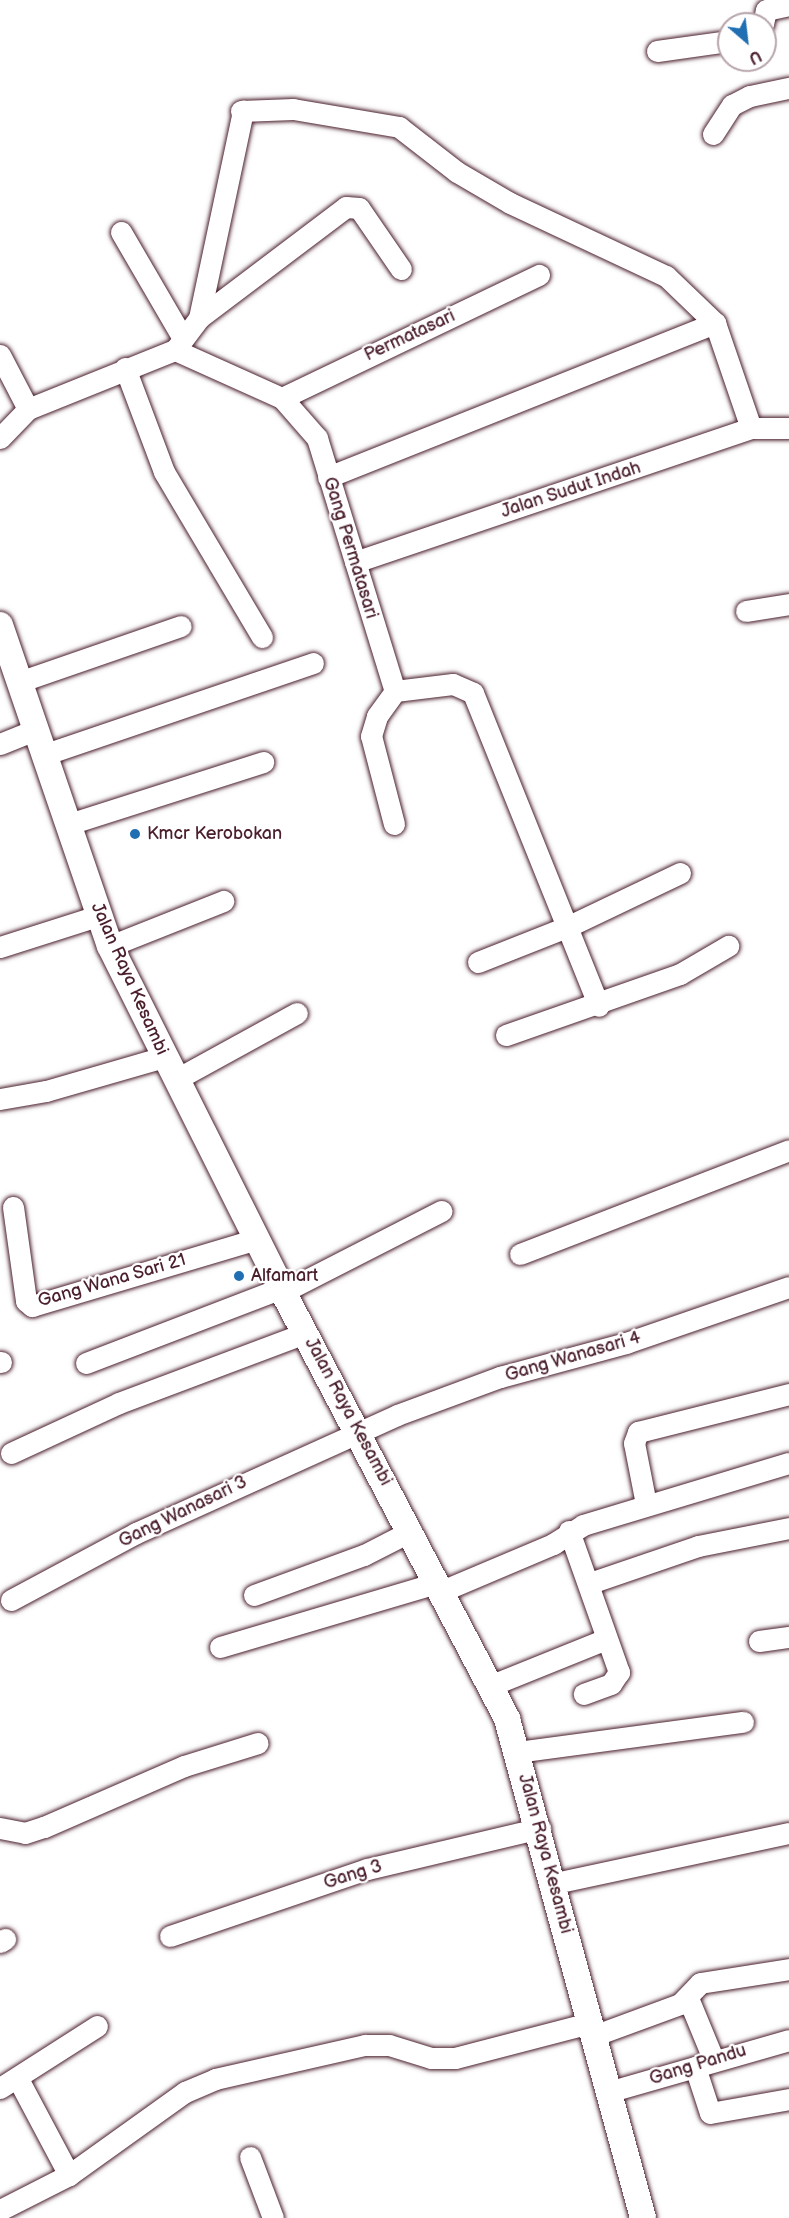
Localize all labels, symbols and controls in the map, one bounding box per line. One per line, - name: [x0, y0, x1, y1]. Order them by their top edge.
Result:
- north arrow: [717, 12, 777, 72]
- text: U: [745, 46, 764, 68]
- street label: Permatasari: [361, 306, 459, 366]
- street label: Jalan Sudut Indah: [498, 457, 644, 523]
- street label: Gang Permatasari: [318, 475, 382, 621]
- place label: Kmcr Kerobokan: [147, 823, 282, 845]
- marker: Kmcr Kerobokan: [128, 827, 142, 841]
- street label: Jalan Raya Kesambi: [86, 899, 172, 1059]
- street label: Gang Wana Sari 21: [35, 1249, 189, 1313]
- place label: Alfamart: [251, 1265, 318, 1287]
- marker: Alfamart: [232, 1269, 246, 1283]
- street label: Gang Wanasari 4: [502, 1327, 644, 1387]
- street label: Jalan Raya Kesambi: [300, 1334, 396, 1490]
- street label: Gang Wanasari 3: [115, 1471, 251, 1553]
- street label: Jalan Raya Kesambi: [513, 1772, 577, 1936]
- street label: Gang 3: [321, 1856, 385, 1894]
- street label: Gang Pandu: [647, 2040, 749, 2090]

